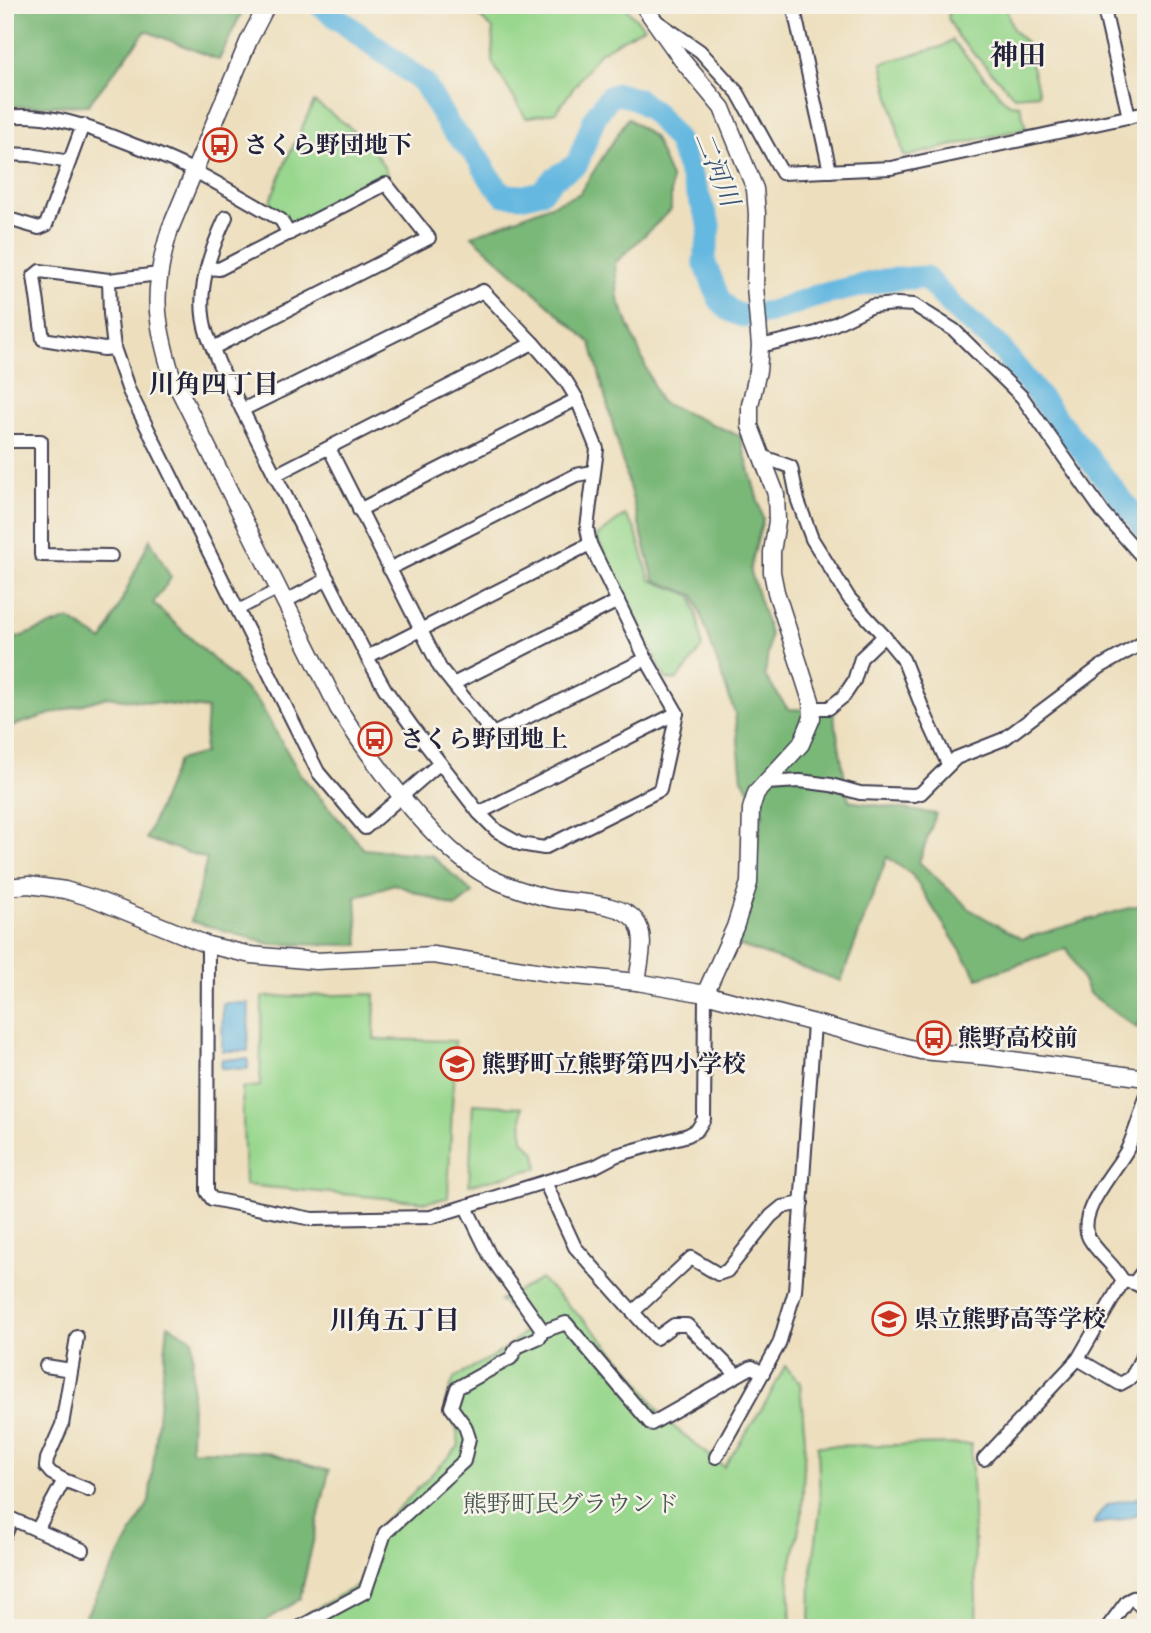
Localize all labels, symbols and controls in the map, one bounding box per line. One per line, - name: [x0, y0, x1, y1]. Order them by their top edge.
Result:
- district label: 神田: [990, 39, 1046, 74]
- bus stop icon: さくら野団地下: [201, 126, 239, 164]
- water label: 二河川: [687, 127, 747, 214]
- place label: さくら野団地下: [244, 130, 412, 161]
- district label: 川角四丁目: [149, 369, 279, 401]
- bus stop icon: さくら野団地上: [356, 720, 394, 758]
- place label: さくら野団地上: [400, 724, 568, 755]
- bus stop icon: 熊野高校前: [915, 1019, 953, 1057]
- place label: 熊野高校前: [958, 1023, 1078, 1054]
- school or university icon: 熊野町立熊野第四小学校: [438, 1045, 476, 1083]
- place label: 熊野町立熊野第四小学校: [482, 1049, 746, 1080]
- school or university icon: 県立熊野高等学校: [870, 1300, 908, 1338]
- place label: 県立熊野高等学校: [914, 1304, 1106, 1335]
- district label: 川角五丁目: [330, 1305, 460, 1337]
- park label: 熊野町民グラウンド: [463, 1489, 679, 1520]

